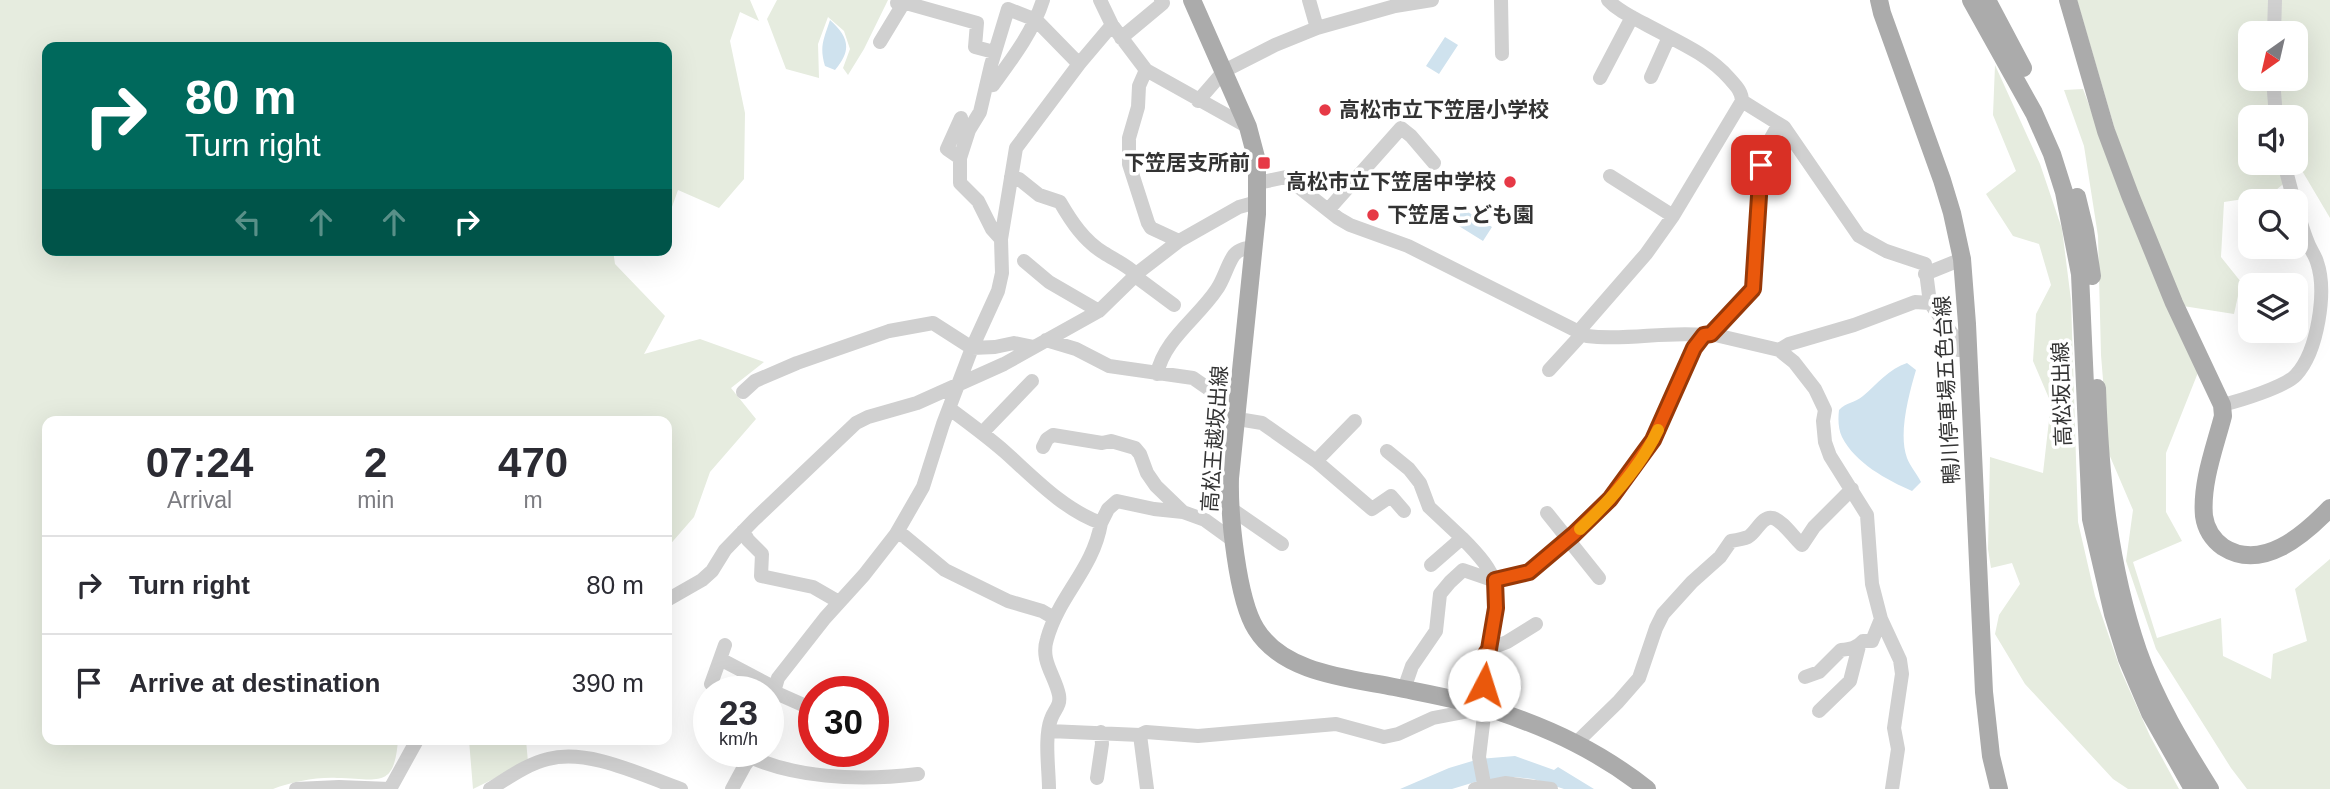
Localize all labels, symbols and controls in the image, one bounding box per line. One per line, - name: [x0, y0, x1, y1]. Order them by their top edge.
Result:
- north arrow: [2238, 21, 2308, 91]
- map controls: [2238, 21, 2308, 343]
- icon: right: [70, 70, 161, 161]
- text: 80 m: [185, 70, 297, 124]
- place label: 高松市立下笠居小学校: [1339, 98, 1549, 121]
- marker: 高松市立下笠居小学校: [1317, 102, 1333, 118]
- button: sound: [2238, 105, 2308, 175]
- text: Turn right: [185, 127, 321, 163]
- pin: [1731, 135, 1791, 195]
- icon: arrive: [1742, 146, 1780, 184]
- place label: 下笠居支所前: [1124, 151, 1250, 174]
- marker: 下笠居支所前: [1256, 155, 1272, 171]
- place label: 高松市立下笠居中学校: [1286, 170, 1496, 193]
- marker: 高松市立下笠居中学校: [1502, 174, 1518, 190]
- button: search: [2238, 189, 2308, 259]
- icon: left: [229, 203, 267, 241]
- icon: ahead: [302, 203, 340, 241]
- icon: ahead: [375, 203, 413, 241]
- icon: right: [448, 203, 486, 241]
- place label: 下笠居こども園: [1387, 203, 1534, 226]
- marker: 下笠居こども園: [1365, 207, 1381, 223]
- button: layers: [2238, 273, 2308, 343]
- street label: 鴨川停車場五色台線: [1930, 295, 1963, 485]
- street label: 高松坂出線: [2048, 341, 2075, 447]
- street label: 高松王越坂出線: [1198, 365, 1231, 513]
- text: 07:24: [146, 439, 253, 486]
- text: 2: [364, 439, 387, 486]
- text: 470: [498, 439, 568, 486]
- text: Arrival: [167, 487, 232, 513]
- text: min: [357, 487, 394, 513]
- text: m: [524, 487, 543, 513]
- icon: right: [70, 566, 108, 604]
- text: Turn right: [129, 570, 250, 600]
- text: 80 m: [586, 570, 644, 600]
- position arrow: [1447, 648, 1521, 722]
- icon: arrive: [70, 664, 108, 702]
- text: Arrive at destination: [129, 668, 380, 698]
- text: 390 m: [572, 668, 644, 698]
- speed limit sign: 30: [798, 676, 889, 767]
- text: 23: [719, 693, 758, 732]
- text: km/h: [719, 729, 758, 749]

